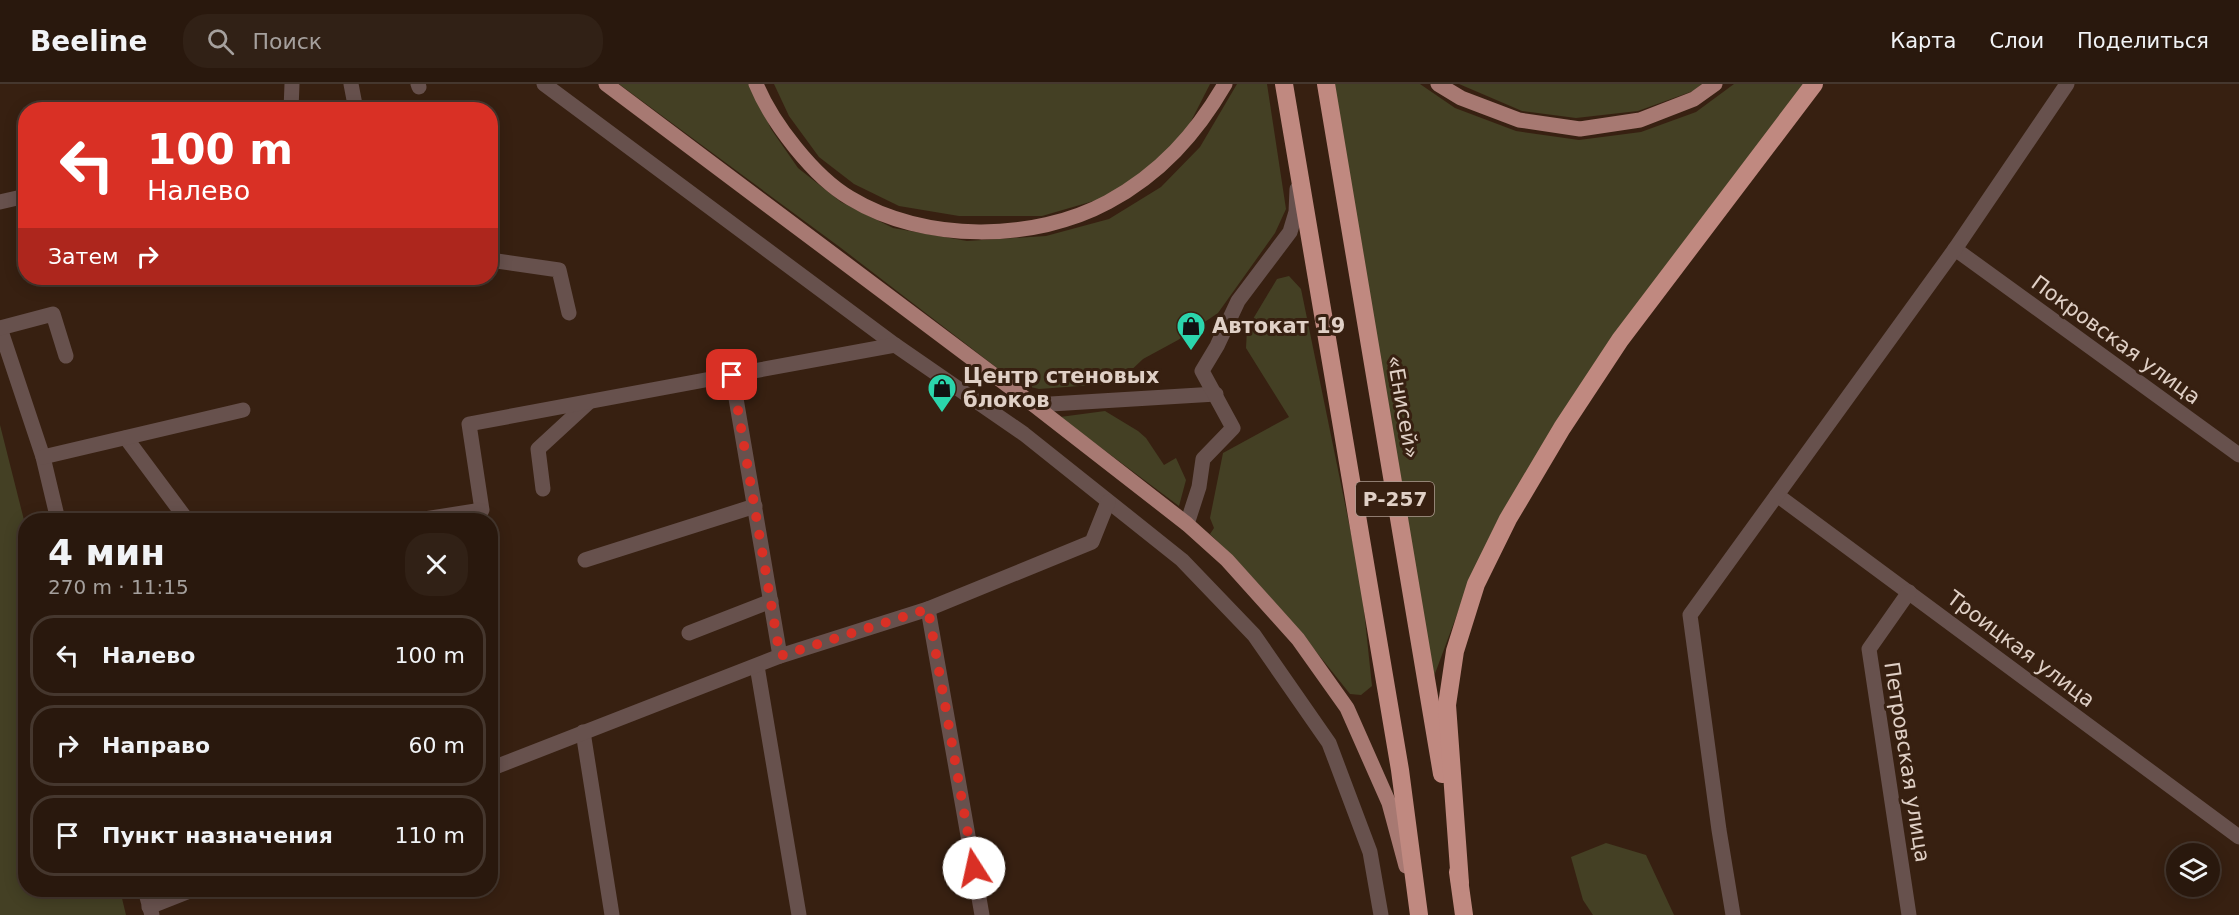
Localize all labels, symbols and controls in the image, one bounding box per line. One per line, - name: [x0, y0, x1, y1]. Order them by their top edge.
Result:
- search box: [183, 14, 603, 68]
- text: Beeline: [30, 25, 147, 58]
- icon: search: [204, 25, 237, 58]
- text: Поиск: [252, 29, 322, 54]
- text: Карта: [1890, 29, 1956, 53]
- text: Слои: [1989, 29, 2044, 53]
- text: Поделиться: [2077, 29, 2209, 53]
- text: 100 m: [147, 125, 293, 174]
- icon: left: [48, 126, 126, 204]
- text: Налево: [147, 175, 250, 206]
- icon: right: [131, 240, 164, 273]
- text: Затем: [48, 244, 119, 269]
- street label: Покровская улица: [2027, 271, 2205, 409]
- shop icon: Автокат 19: [1175, 310, 1207, 352]
- place label: Автокат 19: [1212, 314, 1345, 338]
- pin: [706, 349, 757, 400]
- street label: «Енисей»: [1382, 353, 1424, 461]
- icon: arrive: [715, 358, 748, 391]
- place label: Центр стеновых блоков: [963, 364, 1160, 412]
- shop icon: Центр стеновых блоков: [926, 372, 958, 414]
- road number: Р-257: [1356, 482, 1434, 516]
- text: 4 мин: [48, 532, 165, 573]
- button: close: [405, 533, 468, 596]
- text: 270 m · 11:15: [48, 575, 189, 599]
- street label: Троицкая улица: [1942, 585, 2099, 712]
- icon: left: [51, 639, 84, 672]
- text: Налево: [102, 643, 195, 668]
- text: 100 m: [395, 643, 465, 668]
- street label: Петровская улица: [1879, 660, 1935, 864]
- icon: right: [51, 729, 84, 762]
- text: Направо: [102, 733, 210, 758]
- text: 60 m: [409, 733, 465, 758]
- icon: arrive: [51, 819, 84, 852]
- text: Пункт назначения: [102, 823, 333, 848]
- text: 110 m: [395, 823, 465, 848]
- position arrow: [942, 836, 1006, 900]
- map controls: [2166, 843, 2220, 897]
- button: layers: [2166, 843, 2220, 897]

